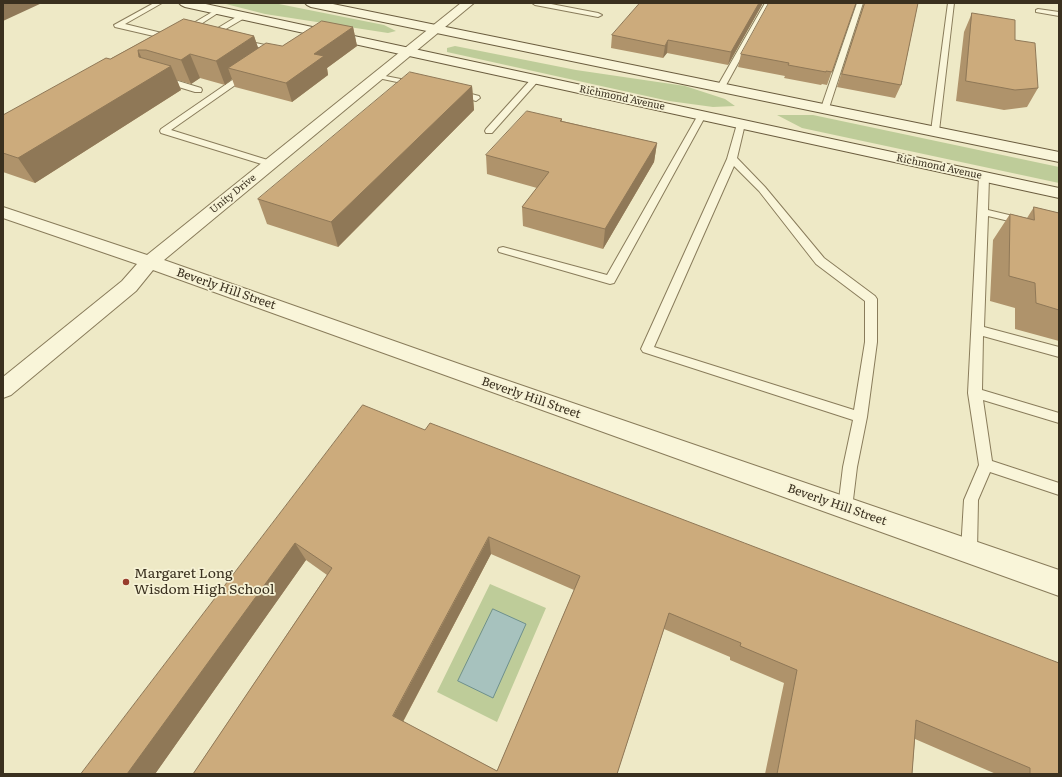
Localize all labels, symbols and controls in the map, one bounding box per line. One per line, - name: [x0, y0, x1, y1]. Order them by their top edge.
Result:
- street label: Richmond Avenue: [578, 83, 666, 113]
- street label: Richmond Avenue: [895, 152, 983, 182]
- street label: Unity Drive: [208, 172, 258, 216]
- street label: Beverly Hill Street: [174, 265, 278, 313]
- street label: Beverly Hill Street: [479, 374, 583, 422]
- street label: Beverly Hill Street: [785, 481, 889, 529]
- place label: Margaret Long Wisdom High School: [134, 566, 274, 598]
- marker: Margaret Long Wisdom High School: [121, 577, 131, 587]

